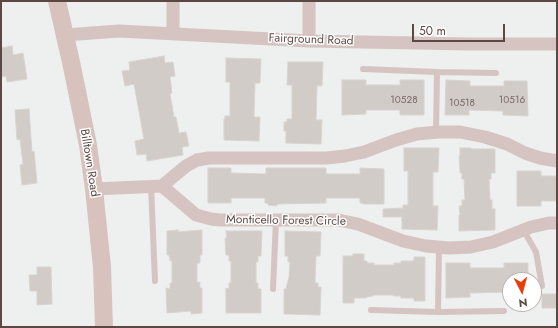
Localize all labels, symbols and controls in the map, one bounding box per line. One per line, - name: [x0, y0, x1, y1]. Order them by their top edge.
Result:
- scale bar: [414, 16, 507, 42]
- text: 50 m: [419, 22, 446, 40]
- street label: Fairground Road: [268, 31, 354, 49]
- house number: 10528: [390, 95, 418, 107]
- house number: 10516: [499, 95, 525, 107]
- house number: 10518: [449, 98, 475, 110]
- street label: Billtown Road: [77, 128, 101, 198]
- street label: Monticello Forest Circle: [226, 213, 346, 229]
- north arrow: [502, 272, 542, 312]
- text: N: [518, 295, 528, 311]

